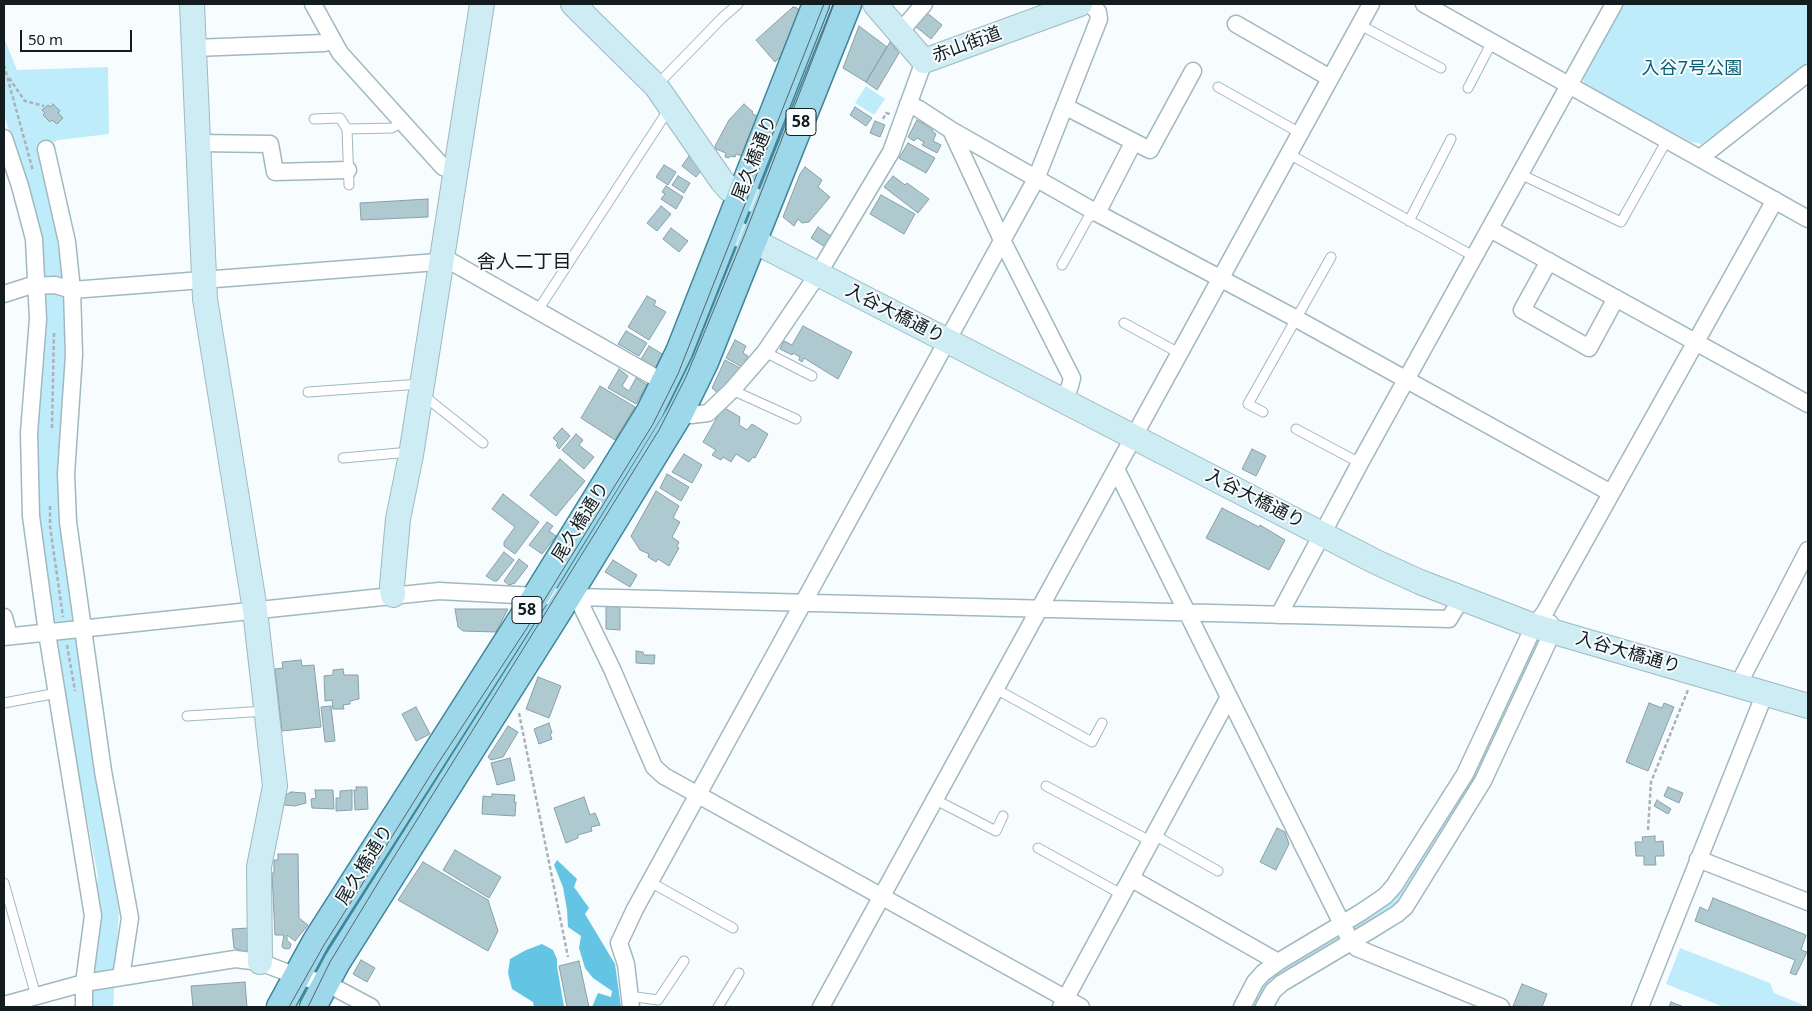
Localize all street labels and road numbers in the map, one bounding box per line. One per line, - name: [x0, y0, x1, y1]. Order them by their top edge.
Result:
- street label: 赤山街道: [929, 23, 1005, 67]
- road number: 58: [786, 108, 816, 136]
- street label: 尾久橋通り: [728, 112, 782, 204]
- street label: 入谷大橋通り: [842, 280, 948, 348]
- street label: 入谷大橋通り: [1202, 465, 1308, 533]
- street label: 尾久橋通り: [548, 478, 614, 566]
- road number: 58: [512, 596, 542, 624]
- street label: 入谷大橋通り: [1573, 628, 1683, 678]
- street label: 尾久橋通り: [332, 821, 398, 909]

